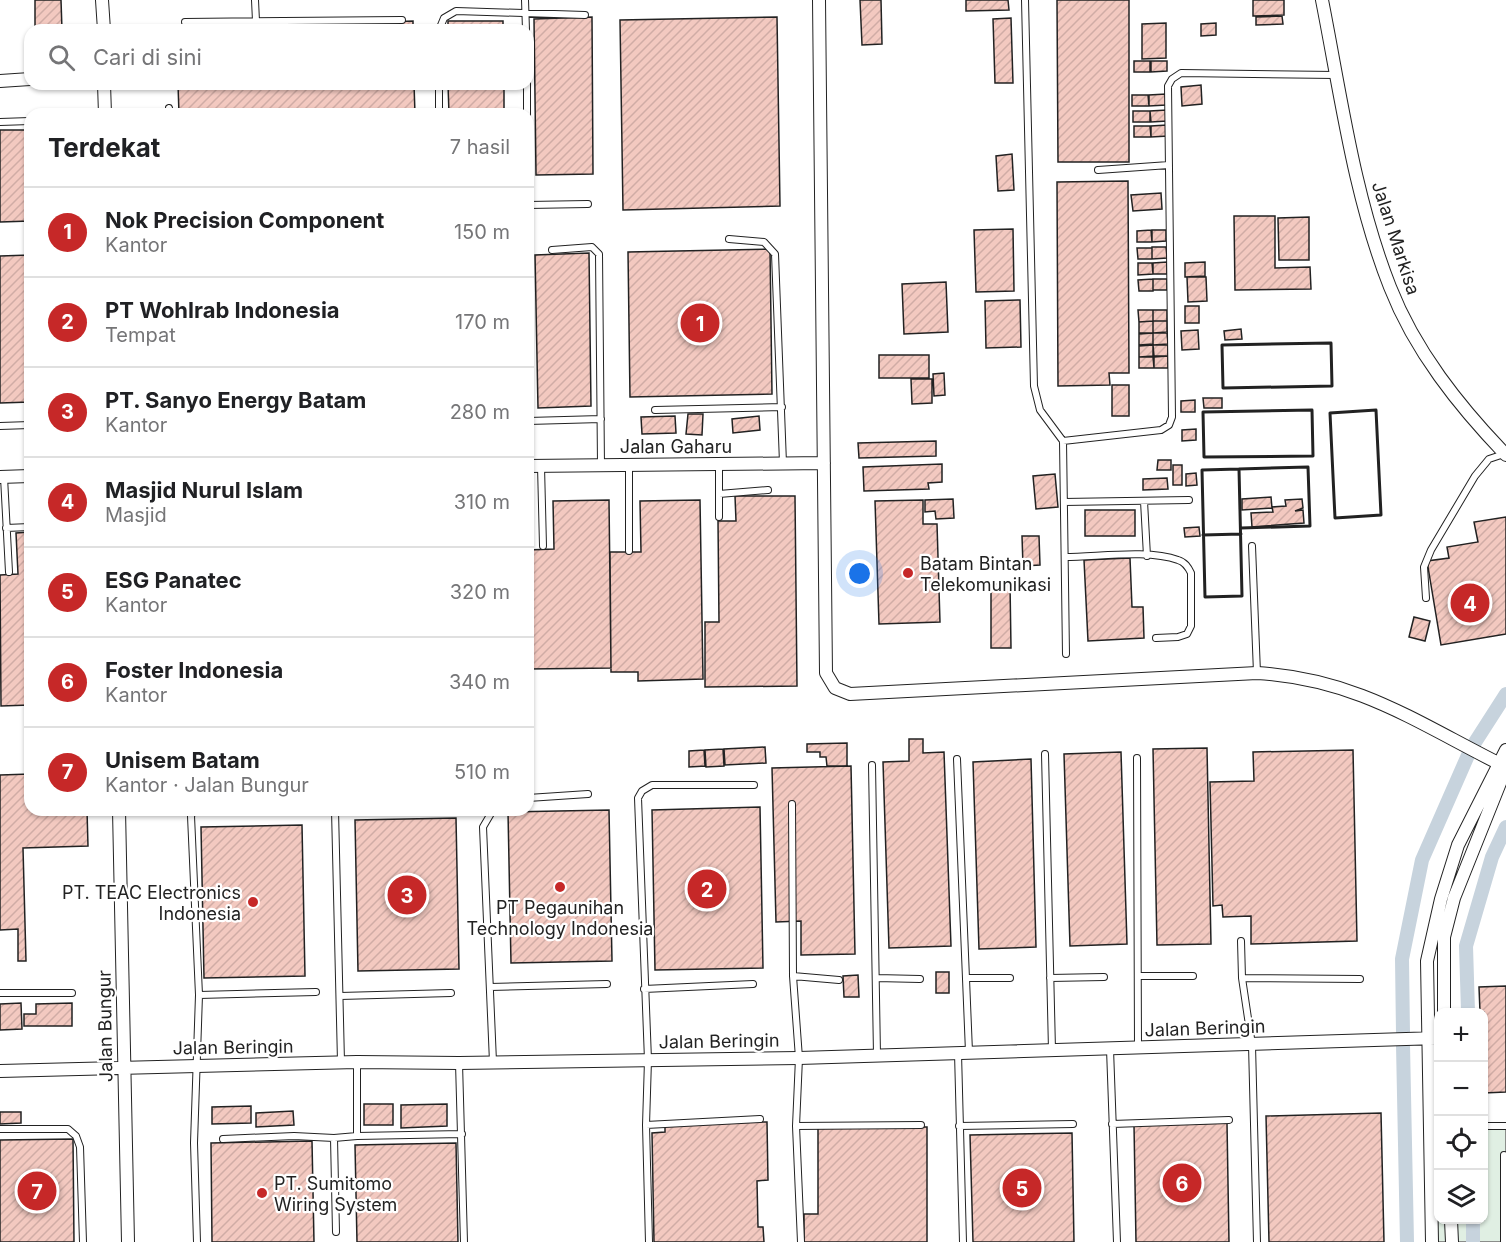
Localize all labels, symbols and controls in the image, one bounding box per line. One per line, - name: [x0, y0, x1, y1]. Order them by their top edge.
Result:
- search box: [24, 24, 534, 90]
- icon: search: [45, 41, 78, 74]
- text: Cari di sini: [93, 44, 202, 70]
- text: Terdekat: [48, 132, 160, 163]
- text: 7 hasil: [450, 135, 510, 159]
- street label: Jalan Markisa: [1368, 179, 1424, 297]
- text: Nok Precision Component: [105, 207, 384, 233]
- text: 1: [63, 220, 72, 244]
- text: 150 m: [454, 220, 510, 244]
- text: Kantor: [105, 233, 167, 257]
- text: PT Wohlrab Indonesia: [105, 297, 340, 323]
- pin: 1: [680, 300, 720, 346]
- text: 2: [61, 310, 74, 334]
- text: 170 m: [455, 310, 510, 334]
- text: Tempat: [105, 323, 176, 347]
- text: PT. Sanyo Energy Batam: [105, 387, 366, 413]
- text: 3: [61, 400, 74, 424]
- text: 280 m: [450, 400, 510, 424]
- text: Kantor: [105, 413, 167, 437]
- street label: Jalan Gaharu: [620, 436, 732, 457]
- text: Masjid Nurul Islam: [105, 477, 303, 503]
- text: 4: [61, 490, 74, 514]
- text: 310 m: [454, 490, 510, 514]
- text: Masjid: [105, 503, 167, 527]
- place label: Batam Bintan Telekomunikasi: [920, 553, 1051, 595]
- your location: [845, 559, 874, 588]
- marker: Batam Bintan Telekomunikasi: [901, 566, 915, 580]
- text: ESG Panatec: [105, 567, 242, 593]
- text: 5: [61, 580, 74, 604]
- text: 320 m: [450, 580, 510, 604]
- pin: 4: [1450, 580, 1490, 626]
- text: Kantor: [105, 593, 167, 617]
- text: Foster Indonesia: [105, 657, 283, 683]
- text: 6: [61, 670, 74, 694]
- text: 340 m: [449, 670, 510, 694]
- text: Kantor: [105, 683, 167, 707]
- text: Unisem Batam: [105, 747, 260, 773]
- text: 7: [62, 760, 73, 784]
- text: 510 m: [454, 760, 510, 784]
- text: Kantor · Jalan Bungur: [105, 773, 309, 797]
- pin: 2: [688, 866, 726, 912]
- pin: 3: [388, 872, 426, 918]
- marker: PT Pegaunihan Technology Indonesia: [553, 880, 567, 894]
- place label: PT. TEAC Electronics Indonesia: [62, 882, 241, 924]
- marker: PT. TEAC Electronics Indonesia: [246, 895, 260, 909]
- place label: PT Pegaunihan Technology Indonesia: [467, 897, 653, 939]
- street label: Jalan Bungur: [94, 970, 116, 1082]
- map controls: [1434, 1008, 1488, 1224]
- button: +: [1434, 1008, 1488, 1062]
- street label: Jalan Beringin: [1144, 1015, 1266, 1041]
- street label: Jalan Beringin: [658, 1029, 780, 1053]
- street label: Jalan Beringin: [172, 1035, 294, 1059]
- button: −: [1434, 1062, 1488, 1116]
- button: locate: [1434, 1116, 1488, 1170]
- pin: 6: [1162, 1160, 1202, 1206]
- pin: 5: [1002, 1166, 1042, 1210]
- pin: 7: [18, 1168, 57, 1214]
- button: layers: [1434, 1170, 1488, 1224]
- place label: PT. Sumitomo Wiring System: [274, 1173, 397, 1215]
- marker: PT. Sumitomo Wiring System: [255, 1186, 269, 1200]

